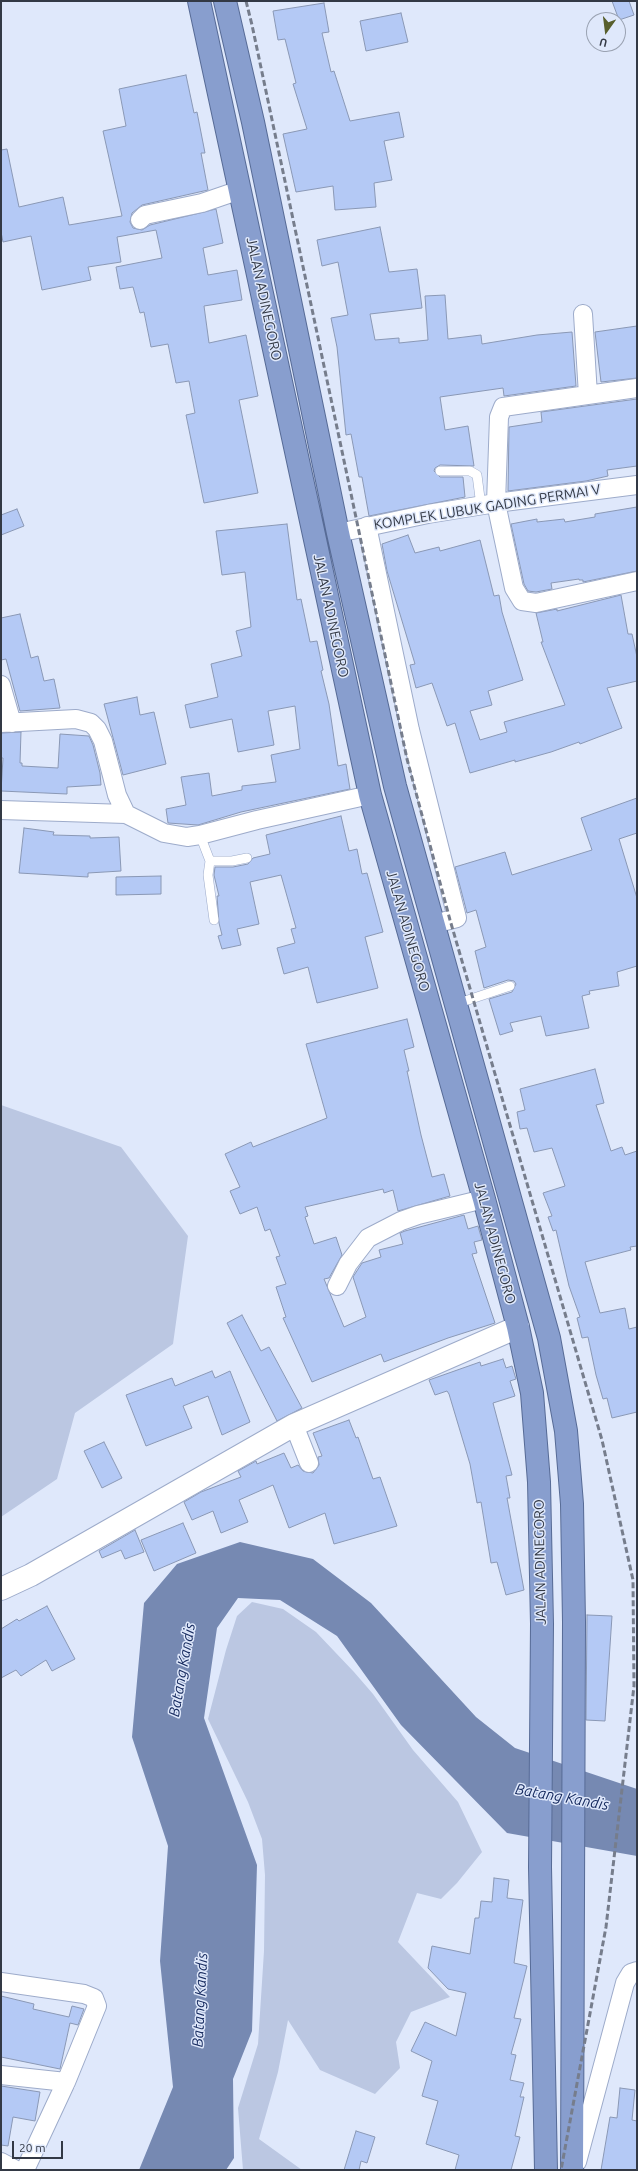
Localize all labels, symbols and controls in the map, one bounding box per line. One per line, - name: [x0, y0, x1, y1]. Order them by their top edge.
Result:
- north arrow: [586, 12, 626, 52]
- text: U: [598, 36, 609, 49]
- street label: JALAN ADINEGORO: [243, 236, 285, 362]
- street label: KOMPLEK LUBUK GADING PERMAI V: [372, 481, 602, 533]
- street label: JALAN ADINEGORO: [310, 553, 352, 679]
- street label: JALAN ADINEGORO: [383, 868, 433, 994]
- street label: JALAN ADINEGORO: [471, 1180, 519, 1306]
- street label: JALAN ADINEGORO: [531, 1499, 549, 1625]
- water label: Batang Kandis: [165, 1622, 199, 1718]
- water label: Batang Kandis: [514, 1780, 610, 1814]
- water label: Batang Kandis: [189, 1952, 211, 2048]
- scale bar: [14, 2133, 65, 2159]
- text: 20 m: [19, 2141, 46, 2154]

